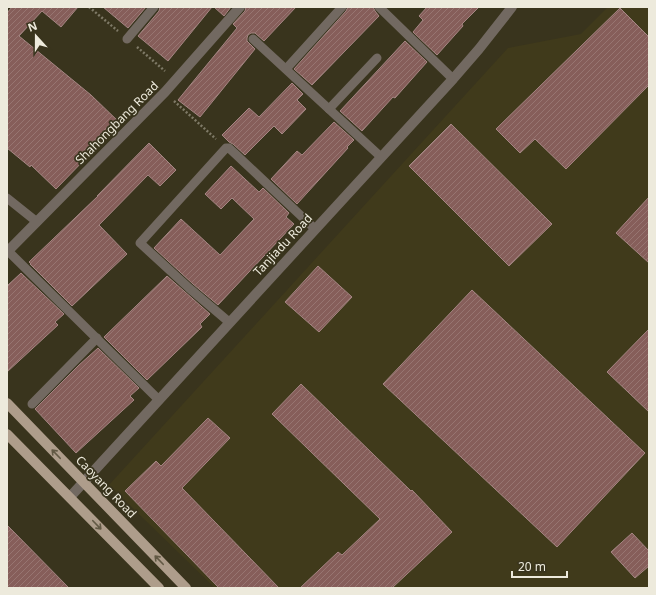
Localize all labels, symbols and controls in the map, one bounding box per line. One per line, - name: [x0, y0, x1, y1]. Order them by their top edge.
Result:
- north arrow: [16, 16, 56, 56]
- text: N: [25, 18, 39, 35]
- street label: Shahongbang Road: [71, 77, 162, 168]
- street label: Tanjiadu Road: [249, 210, 316, 280]
- one-way arrow: [51, 449, 61, 459]
- street label: Caoyang Road: [72, 452, 141, 522]
- one-way arrow: [92, 520, 102, 530]
- scale bar: [512, 553, 567, 579]
- one-way arrow: [154, 555, 164, 565]
- text: 20 m: [518, 558, 546, 575]

